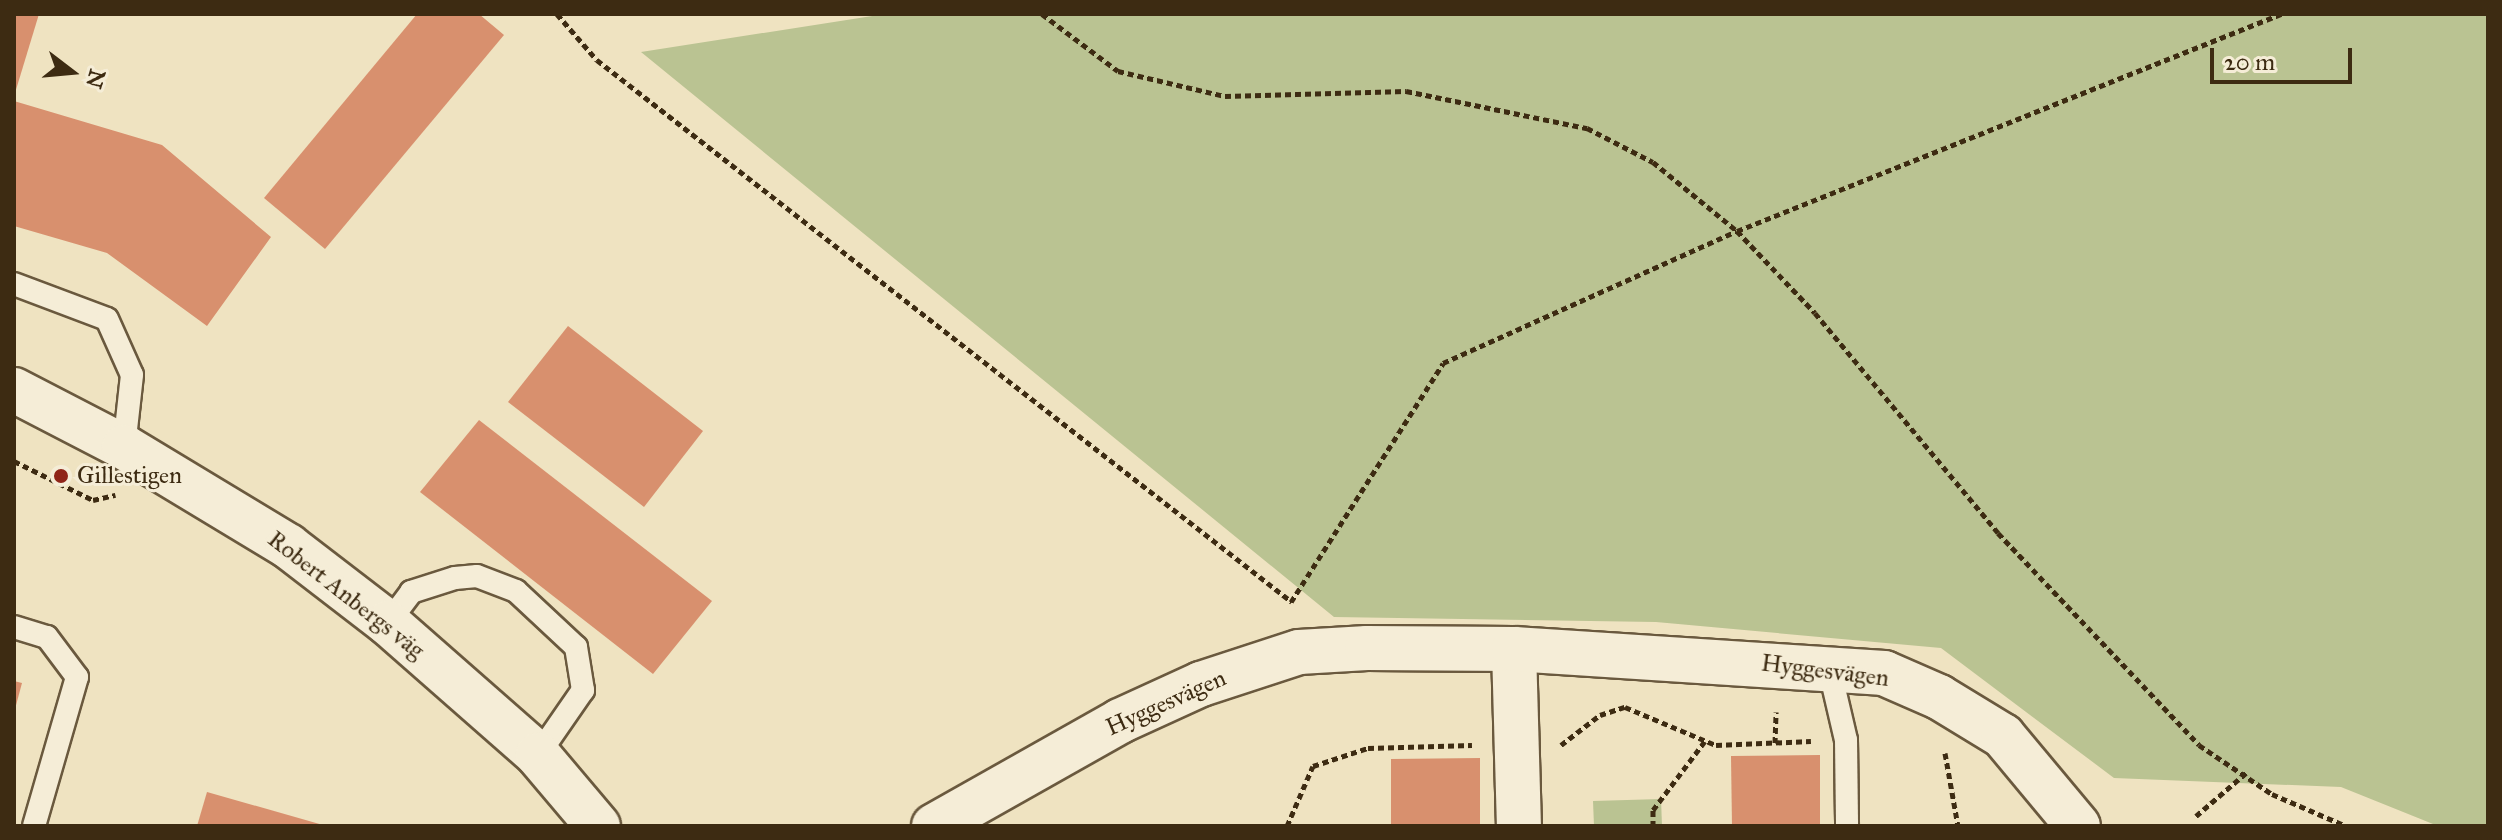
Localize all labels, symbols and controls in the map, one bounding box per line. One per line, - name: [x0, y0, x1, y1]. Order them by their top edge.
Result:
- north arrow: [32, 32, 112, 112]
- scale bar: [2214, 32, 2356, 82]
- text: 20 m: [2224, 47, 2275, 77]
- text: N: [80, 66, 111, 91]
- place label: Gillestigen: [77, 462, 182, 490]
- marker: Gillestigen: [52, 467, 70, 485]
- street label: Robert Anbergs väg: [262, 525, 430, 665]
- street label: Hyggesvägen: [1760, 649, 1890, 693]
- street label: Hyggesvägen: [1102, 664, 1230, 742]

